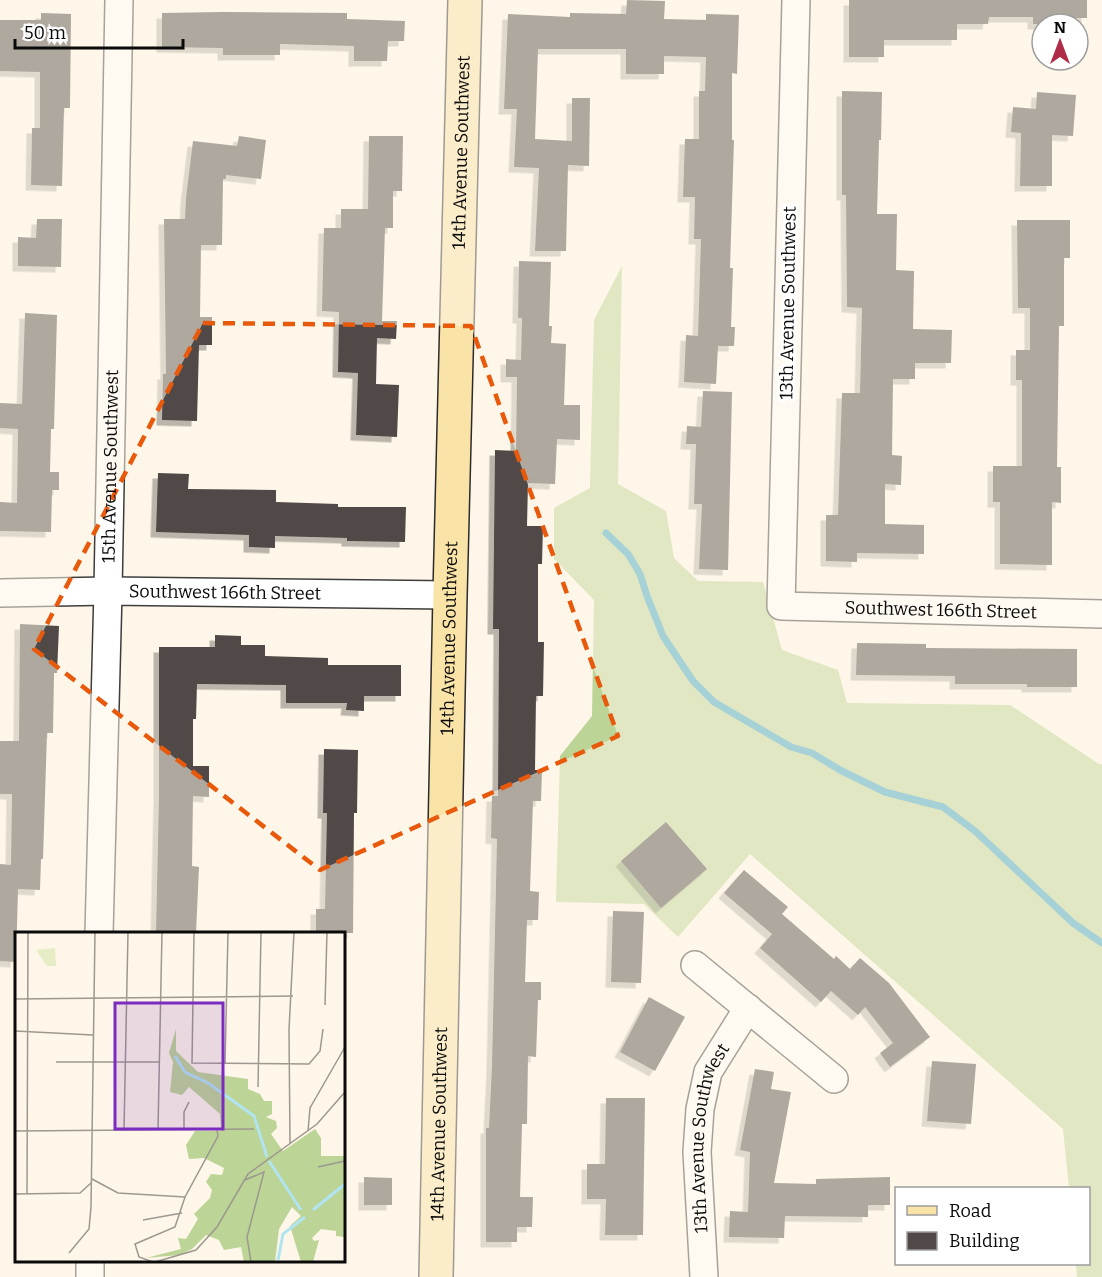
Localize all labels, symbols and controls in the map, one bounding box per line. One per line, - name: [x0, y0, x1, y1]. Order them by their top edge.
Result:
- scale bar: [15, 12, 183, 50]
- north arrow: [1030, 12, 1090, 72]
- text: N: [1054, 18, 1066, 37]
- text: 50 m: [24, 22, 66, 44]
- street label: 14th Avenue Southwest: [448, 54, 475, 250]
- street label: 13th Avenue Southwest: [775, 206, 801, 400]
- street label: 15th Avenue Southwest: [98, 369, 123, 563]
- street label: 14th Avenue Southwest: [436, 540, 462, 735]
- street label: Southwest 166th Street: [129, 580, 322, 604]
- street label: Southwest 166th Street: [844, 597, 1038, 623]
- inset map: [15, 932, 345, 1262]
- street label: 14th Avenue Southwest: [426, 1026, 452, 1221]
- street label: 13th Avenue Southwest: [686, 1039, 734, 1234]
- legend: [895, 1187, 1090, 1265]
- text: Road: [949, 1200, 992, 1222]
- text: Building: [949, 1230, 1020, 1252]

